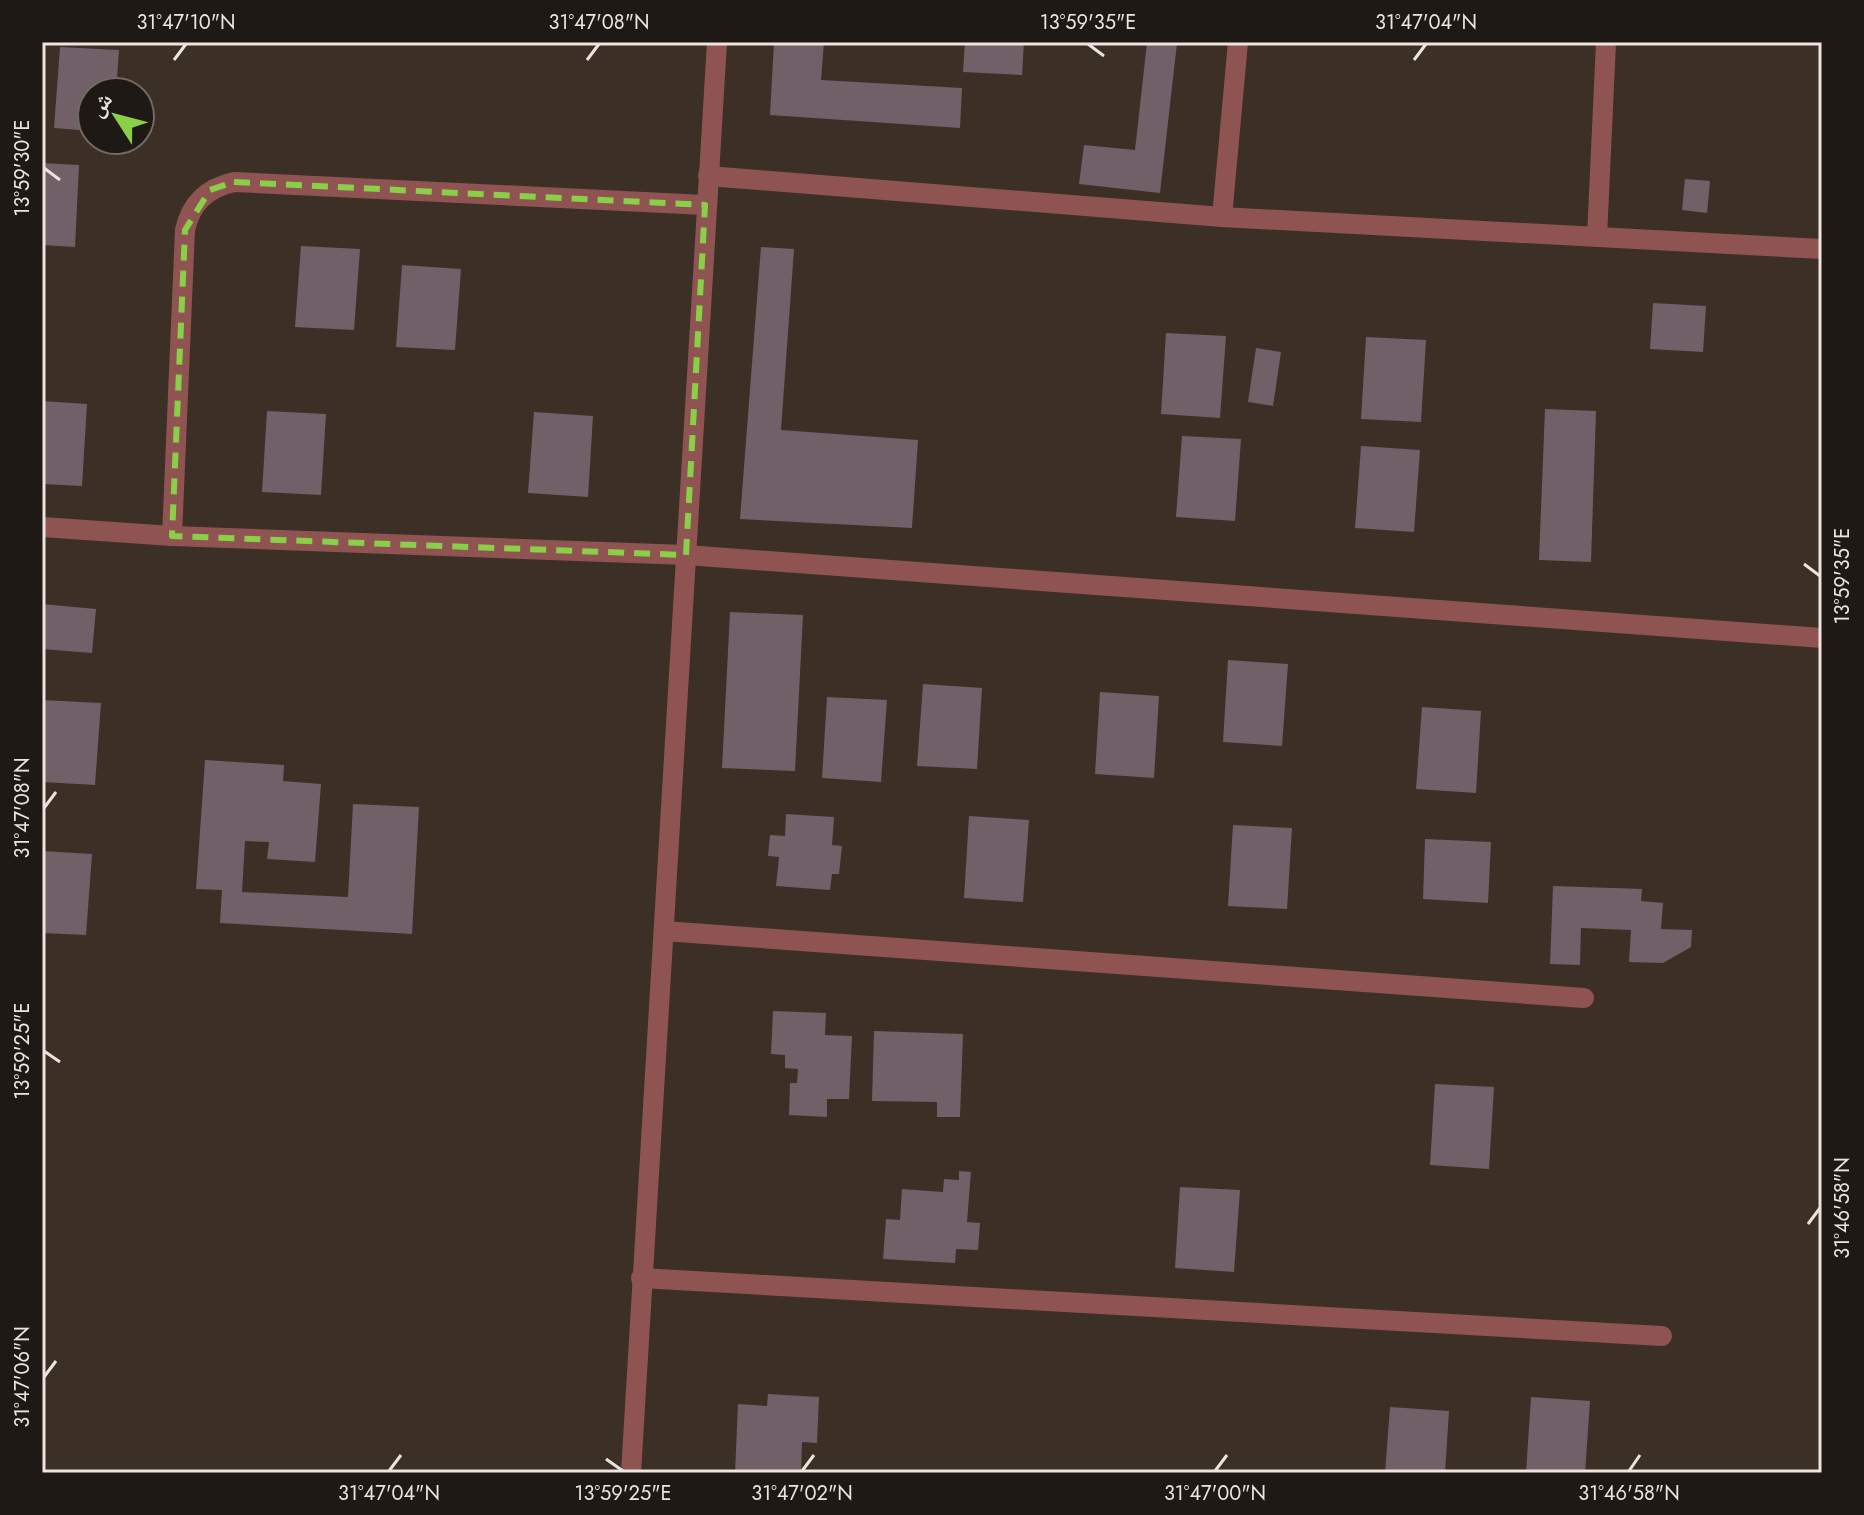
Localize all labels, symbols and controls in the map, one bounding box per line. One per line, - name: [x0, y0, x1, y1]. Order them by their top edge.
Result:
- text: 31°47'10"N: [136, 8, 236, 37]
- text: 31°47'08"N: [548, 8, 650, 37]
- text: 13°59'35"E: [1040, 8, 1136, 37]
- text: 31°47'04"N: [1375, 8, 1477, 37]
- north arrow: [76, 76, 156, 156]
- text: ش: [80, 85, 120, 123]
- text: 13°59'30"E: [8, 119, 37, 217]
- text: 13°59'35"E: [1828, 528, 1857, 624]
- text: 31°47'08"N: [8, 757, 37, 859]
- text: 13°59'25"E: [8, 1003, 37, 1099]
- text: 31°46'58"N: [1828, 1157, 1857, 1259]
- text: 31°47'06"N: [8, 1326, 37, 1428]
- text: 31°47'04"N: [338, 1479, 440, 1508]
- text: 13°59'25"E: [575, 1479, 671, 1508]
- text: 31°47'02"N: [751, 1479, 853, 1508]
- text: 31°47'00"N: [1164, 1479, 1266, 1508]
- text: 31°46'58"N: [1578, 1479, 1680, 1508]

